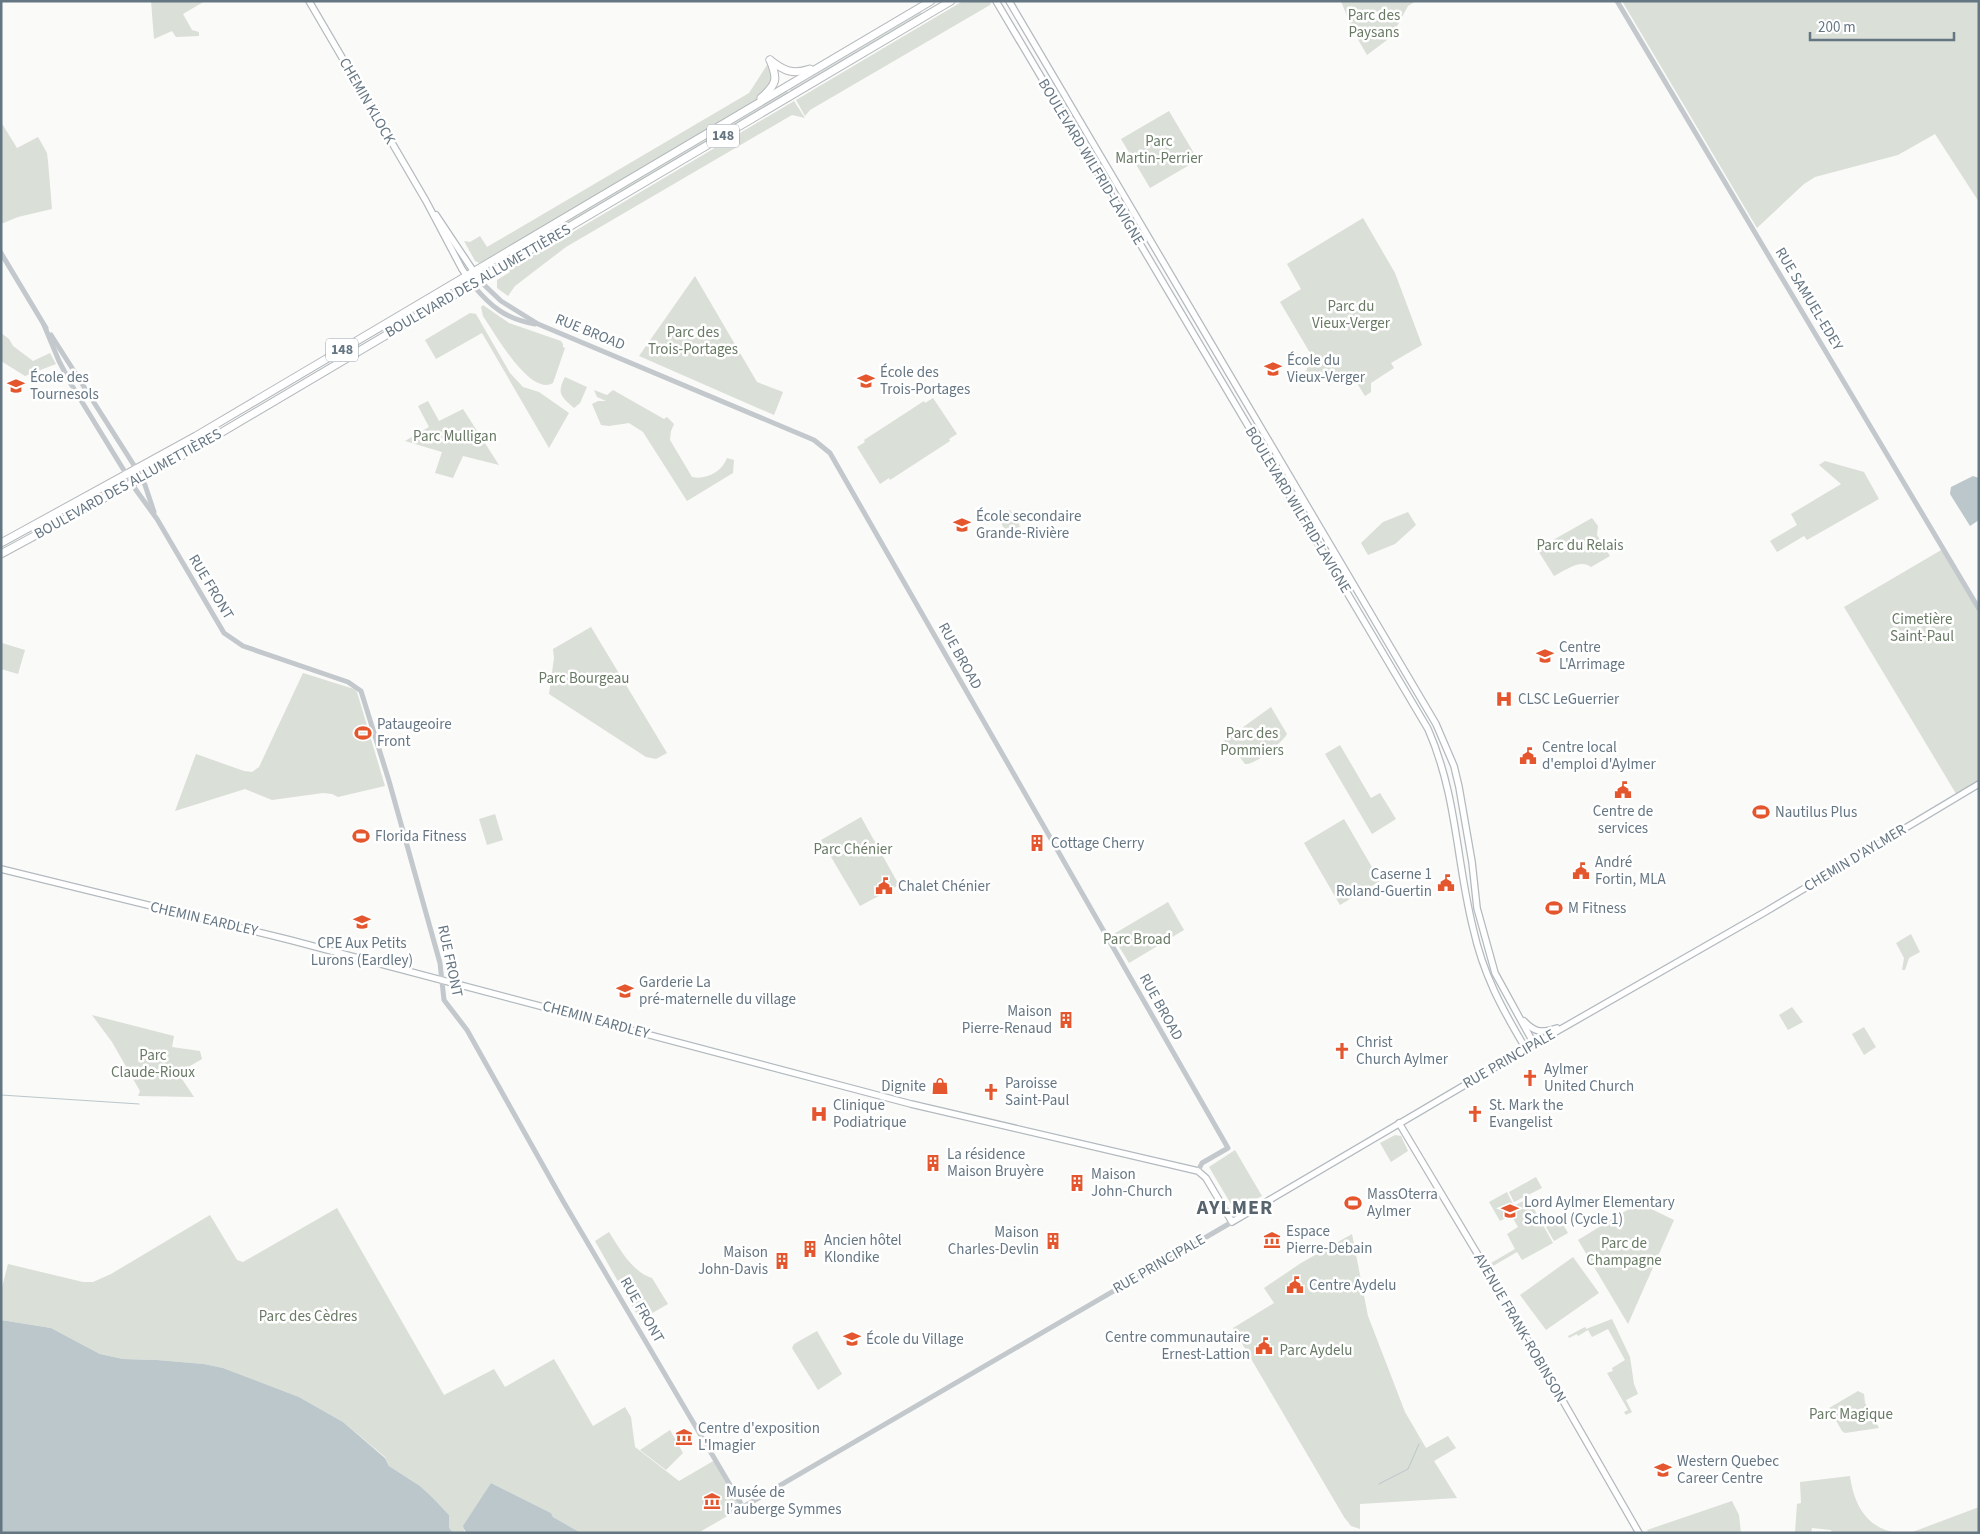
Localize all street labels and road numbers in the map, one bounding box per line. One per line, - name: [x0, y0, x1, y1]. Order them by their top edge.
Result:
- street label: CHEMIN KLOCK: [334, 54, 400, 148]
- street label: BOULEVARD WILFRID-LAVIGNE: [1033, 75, 1149, 249]
- road number: 148: [707, 124, 739, 148]
- street label: BOULEVARD DES ALLUMETTIÈRES: [381, 219, 575, 343]
- street label: RUE SAMUEL-EDEY: [1770, 243, 1849, 355]
- street label: RUE BROAD: [552, 308, 628, 356]
- road number: 148: [326, 338, 358, 362]
- street label: BOULEVARD WILFRID-LAVIGNE: [1240, 423, 1356, 597]
- street label: BOULEVARD DES ALLUMETTIÈRES: [30, 424, 226, 544]
- street label: RUE FRONT: [183, 550, 239, 624]
- street label: RUE BROAD: [933, 619, 987, 693]
- street label: CHEMIN D'AYLMER: [1800, 819, 1910, 897]
- street label: CHEMIN EARDLEY: [148, 896, 261, 942]
- street label: RUE FRONT: [432, 923, 468, 999]
- street label: RUE BROAD: [1134, 970, 1188, 1044]
- street label: CHEMIN EARDLEY: [540, 996, 653, 1045]
- street label: RUE PRINCIPALE: [1459, 1024, 1559, 1094]
- street label: RUE PRINCIPALE: [1109, 1229, 1209, 1299]
- street label: AVENUE FRANK-ROBINSON: [1469, 1250, 1571, 1406]
- street label: RUE FRONT: [615, 1273, 669, 1347]

